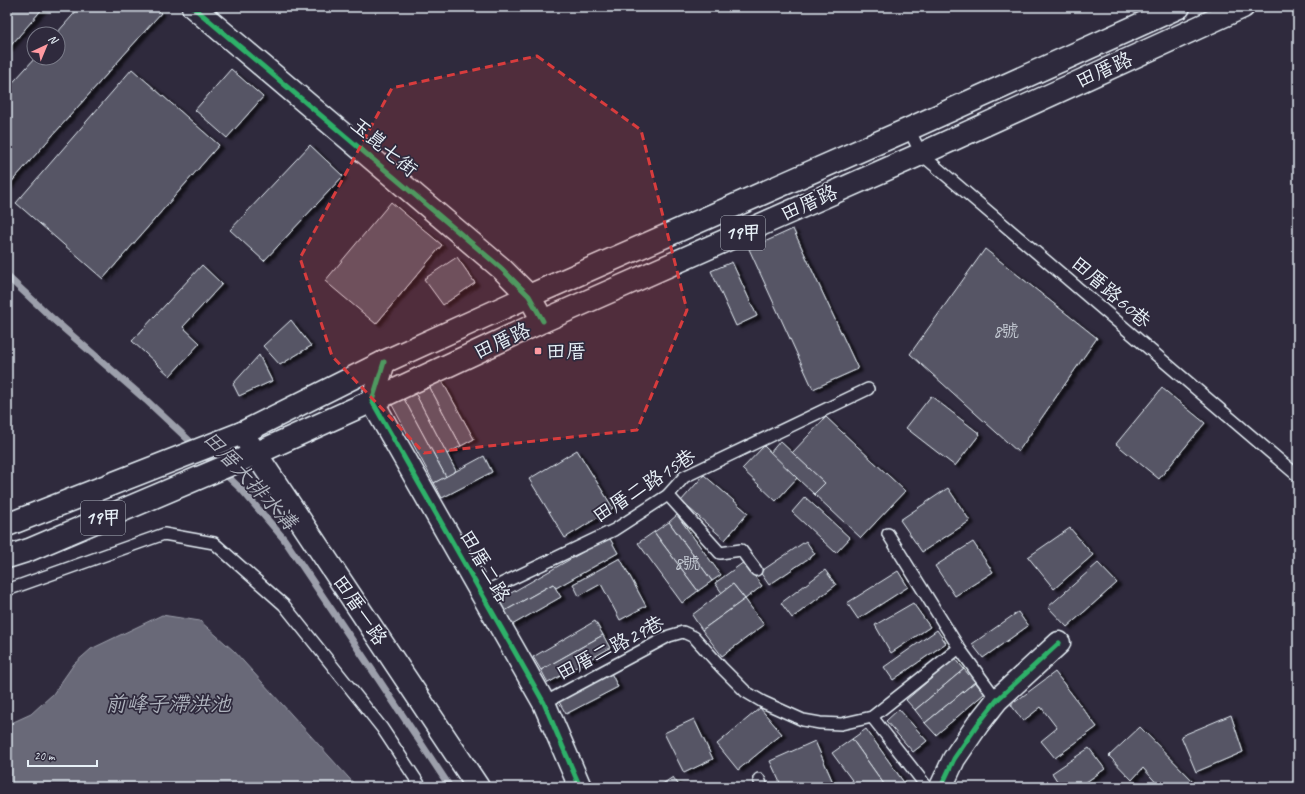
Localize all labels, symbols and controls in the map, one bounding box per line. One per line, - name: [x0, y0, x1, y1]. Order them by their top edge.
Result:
- north arrow: [26, 26, 66, 66]
- text: N: [46, 31, 62, 48]
- street label: 田厝路: [1072, 46, 1137, 94]
- street label: 玉崑七街: [345, 112, 423, 182]
- street label: 田厝路: [777, 179, 842, 227]
- road number: 19甲: [721, 216, 765, 250]
- street label: 田厝路60巷: [1066, 250, 1157, 334]
- street label: 田厝路: [470, 317, 535, 365]
- house number: 8號: [993, 320, 1019, 342]
- place label: 田厝: [546, 339, 586, 364]
- marker: 田厝: [533, 346, 543, 356]
- water label: 田厝大排水溝: [198, 425, 304, 536]
- street label: 田厝二路15巷: [588, 443, 701, 529]
- road number: 19甲: [81, 501, 125, 535]
- street label: 田厝二路: [454, 525, 516, 608]
- house number: 8號: [674, 552, 700, 574]
- street label: 田厝一路: [327, 570, 393, 651]
- street label: 田厝二路29巷: [552, 610, 669, 686]
- water label: 前峰子滯洪池: [105, 691, 232, 717]
- scale bar: [28, 742, 97, 768]
- text: 20 m: [34, 748, 56, 764]

